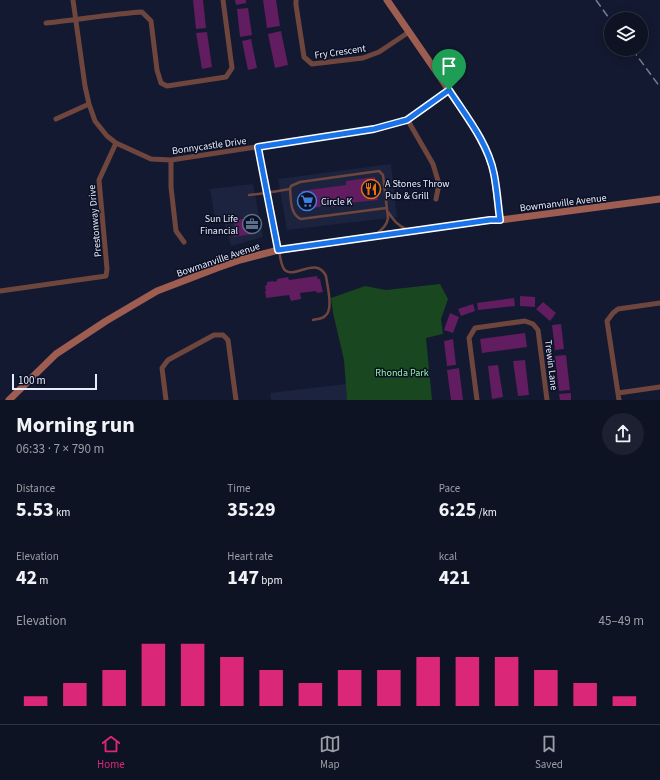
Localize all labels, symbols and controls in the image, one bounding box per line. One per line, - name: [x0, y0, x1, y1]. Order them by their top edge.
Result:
- map controls: [604, 12, 648, 56]
- button: layers: [604, 12, 648, 56]
- street label: Fry Crescent: [314, 41, 367, 63]
- pin: [432, 49, 466, 90]
- icon: arrive: [438, 55, 460, 77]
- street label: Bonnycastle Drive: [171, 134, 247, 158]
- place label: A Stones Throw Pub & Grill: [385, 177, 450, 203]
- restaurant icon: A Stones Throw Pub & Grill: [360, 178, 382, 200]
- street label: Prestonway Drive: [85, 184, 105, 258]
- supermarket icon: Circle K: [296, 190, 318, 212]
- street label: Bowmanville Avenue: [519, 191, 607, 215]
- place label: Circle K: [321, 195, 353, 209]
- place label: Sun Life Financial: [200, 212, 238, 238]
- office icon: Sun Life Financial: [241, 213, 263, 235]
- street label: Bowmanville Avenue: [175, 239, 262, 281]
- street label: Trewin Lane: [541, 339, 561, 391]
- park label: Rhonda Park: [375, 366, 429, 380]
- scale bar: [12, 372, 97, 391]
- text: 100 m: [18, 373, 46, 388]
- text: Morning run: [16, 409, 135, 441]
- button: share: [602, 413, 644, 455]
- text: 06:33 · 7 × 790 m: [16, 440, 104, 458]
- text: Distance: [16, 481, 55, 496]
- text: Time: [227, 481, 251, 496]
- text: Pace: [439, 481, 460, 496]
- text: 5.53: [16, 496, 54, 524]
- text: 35:29: [227, 496, 276, 524]
- text: 6:25: [439, 496, 476, 524]
- text: km: [54, 505, 70, 520]
- text: /km: [476, 505, 497, 520]
- text: Elevation: [16, 549, 59, 564]
- text: Heart rate: [227, 549, 273, 564]
- text: kcal: [439, 549, 457, 564]
- text: 42: [16, 564, 37, 592]
- text: 147: [227, 564, 259, 592]
- text: 421: [439, 564, 470, 592]
- text: m: [37, 573, 48, 588]
- text: bpm: [259, 573, 283, 588]
- text: Elevation: [16, 612, 67, 630]
- text: 45–49 m: [599, 612, 644, 630]
- tab: Home: [97, 733, 125, 772]
- tab: Map: [319, 733, 341, 772]
- tab: Saved: [535, 733, 563, 772]

